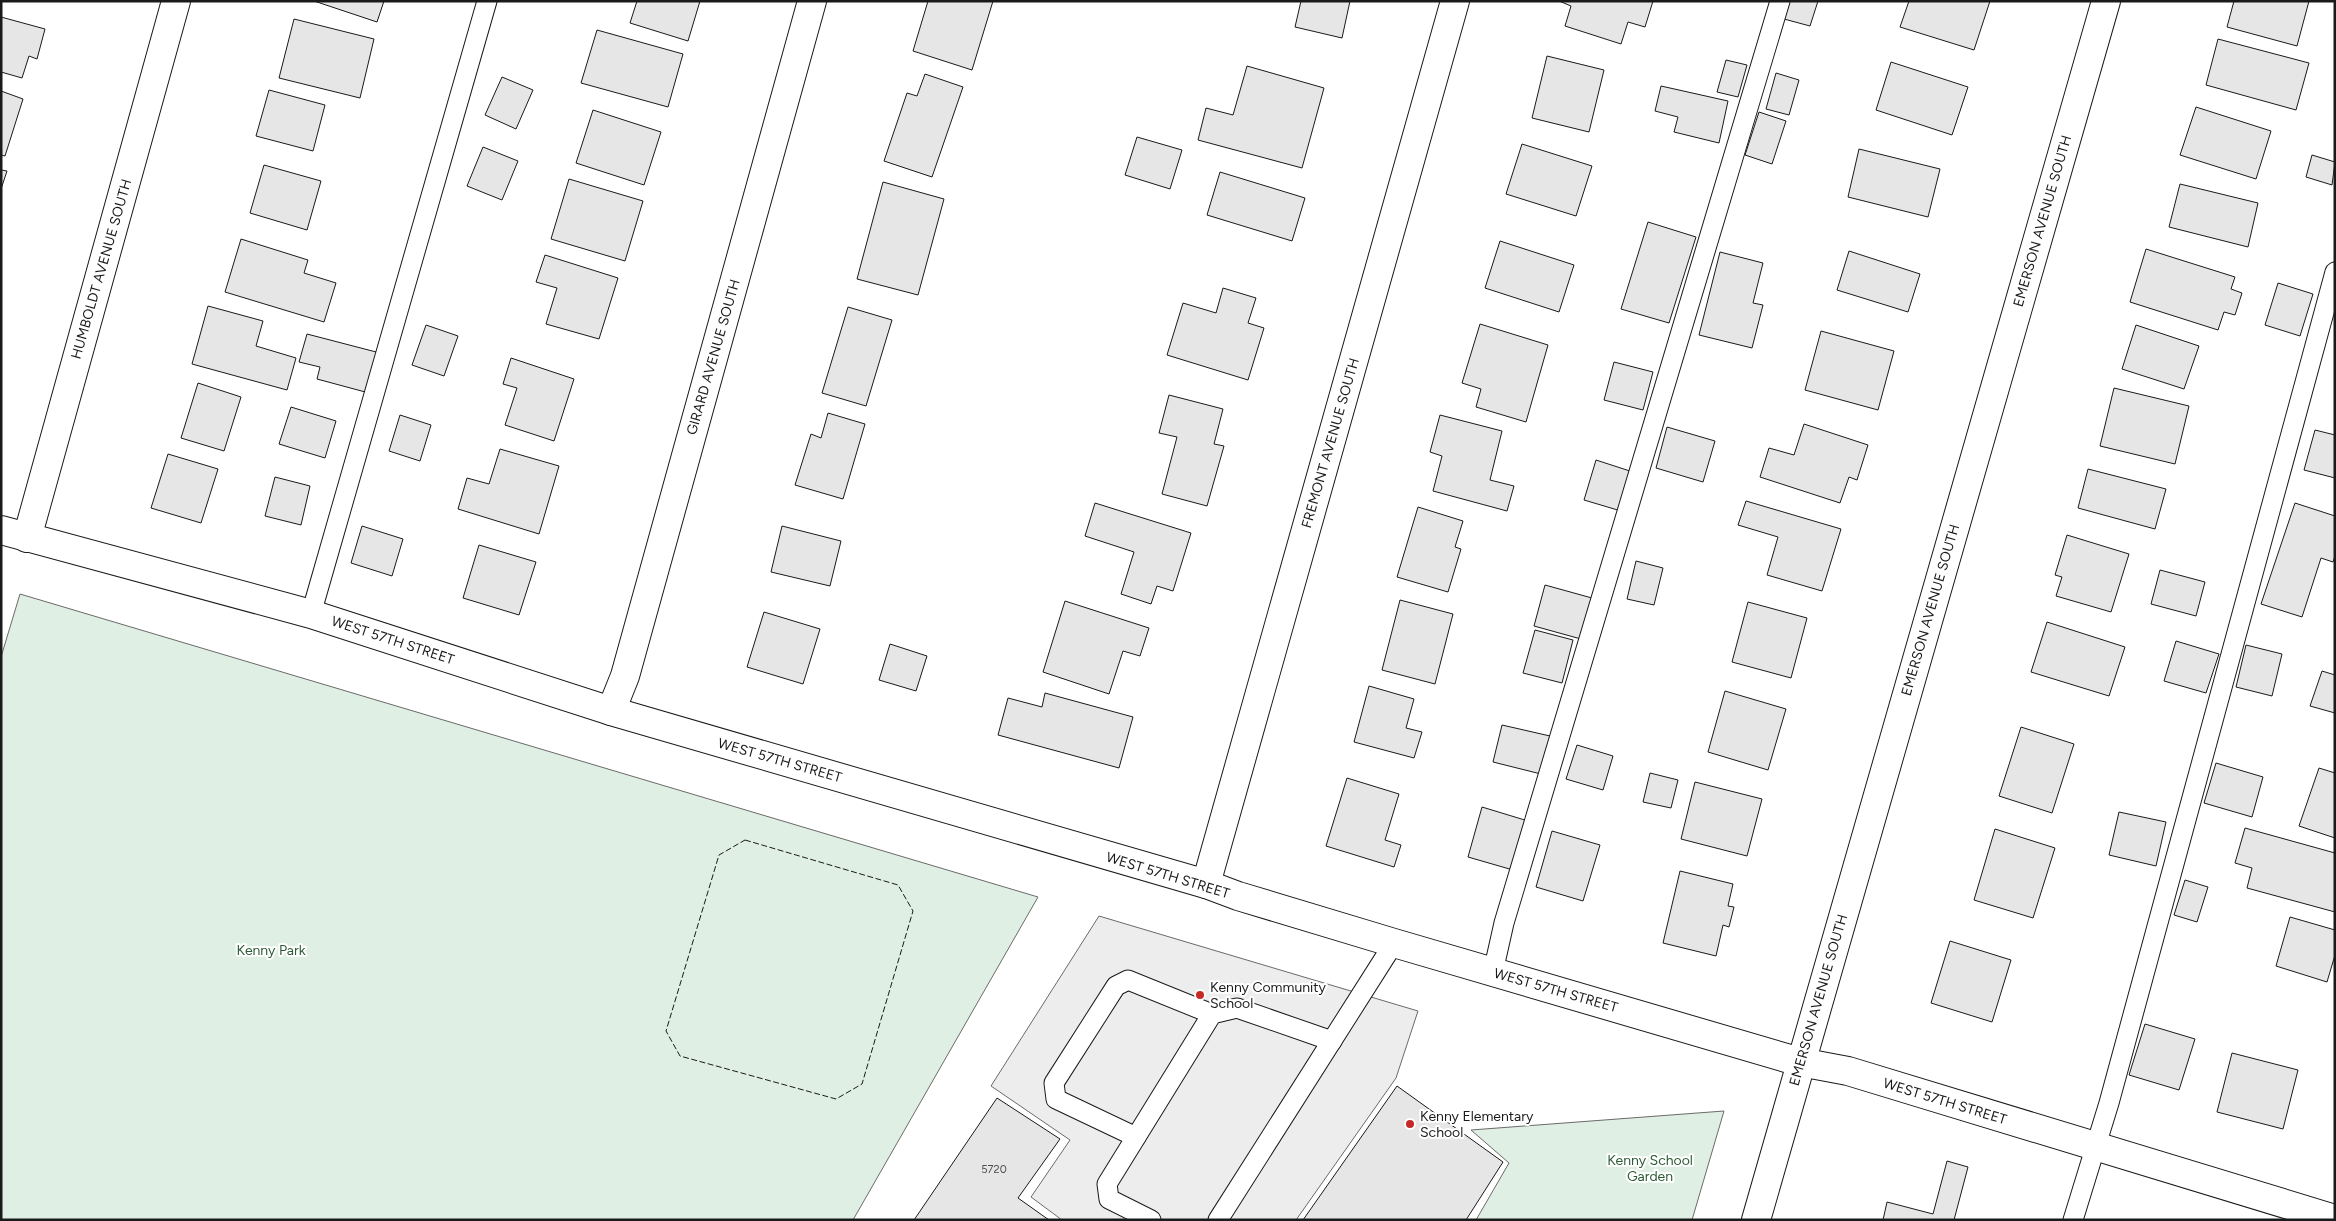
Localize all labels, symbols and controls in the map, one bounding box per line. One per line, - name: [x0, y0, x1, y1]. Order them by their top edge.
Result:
- street label: EMERSON AVENUE SOUTH: [2010, 133, 2075, 309]
- street label: HUMBOLDT AVENUE SOUTH: [68, 177, 135, 361]
- street label: GIRARD AVENUE SOUTH: [683, 277, 744, 437]
- street label: FREMONT AVENUE SOUTH: [1298, 356, 1363, 530]
- street label: EMERSON AVENUE SOUTH: [1898, 522, 1963, 698]
- street label: WEST 57TH STREET: [329, 613, 457, 668]
- street label: WEST 57TH STREET: [716, 735, 844, 786]
- street label: WEST 57TH STREET: [1104, 849, 1232, 902]
- street label: EMERSON AVENUE SOUTH: [1786, 912, 1851, 1088]
- park label: Kenny Park: [236, 942, 306, 959]
- street label: WEST 57TH STREET: [1492, 965, 1620, 1016]
- place label: Kenny Community School: [1210, 979, 1327, 1012]
- marker: Kenny Community School: [1194, 989, 1206, 1001]
- street label: WEST 57TH STREET: [1881, 1075, 2009, 1128]
- place label: Kenny Elementary School: [1420, 1108, 1534, 1141]
- marker: Kenny Elementary School: [1404, 1118, 1416, 1130]
- park label: Kenny School Garden: [1607, 1152, 1693, 1185]
- house number: 5720: [981, 1163, 1007, 1176]

